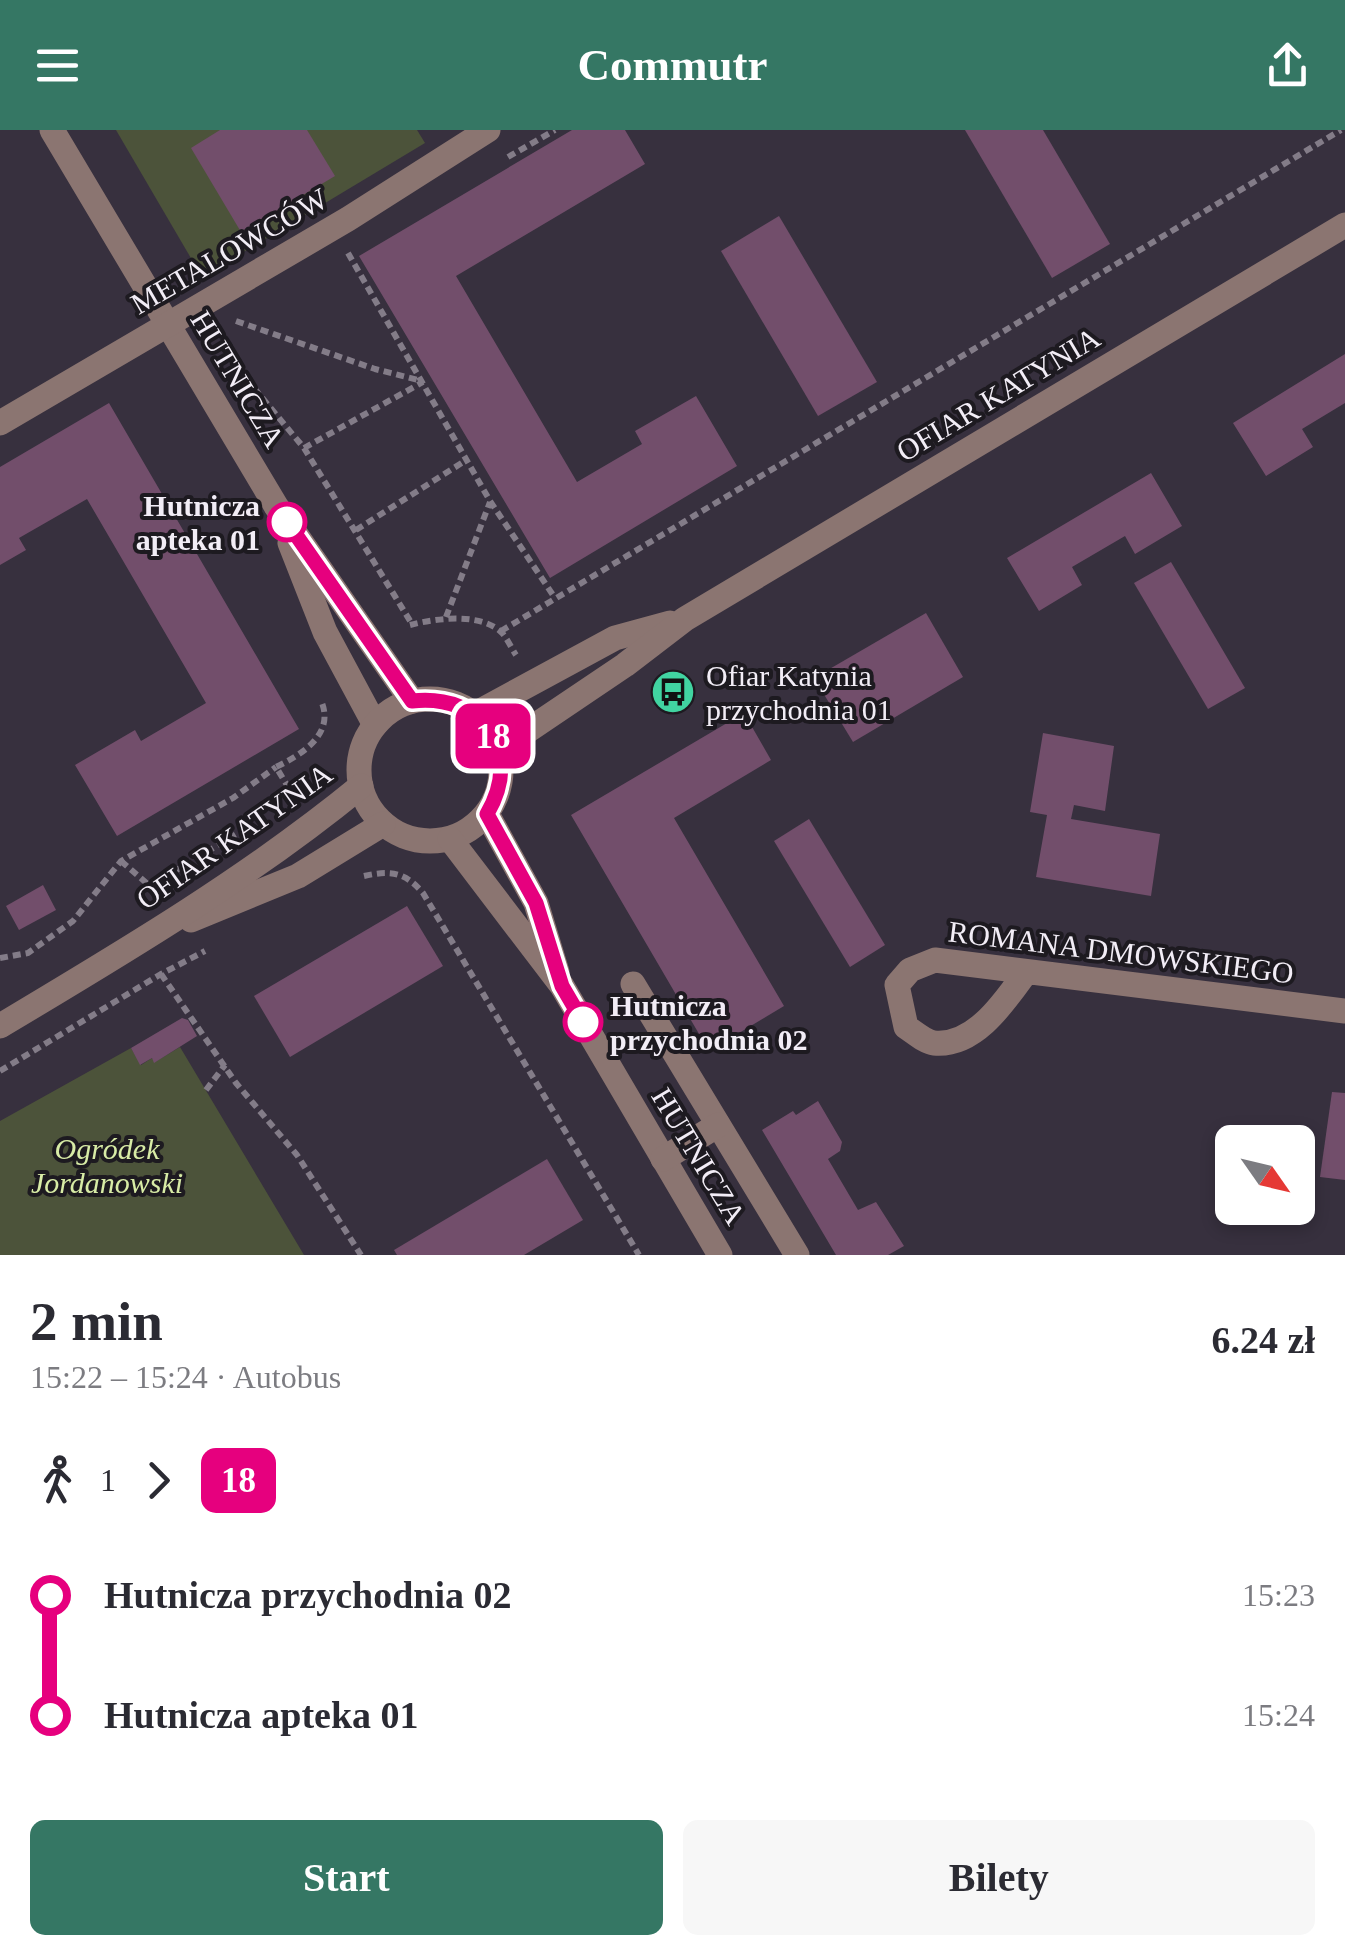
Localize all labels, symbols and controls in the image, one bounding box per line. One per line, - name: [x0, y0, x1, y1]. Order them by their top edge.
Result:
- icon: menu: [30, 38, 85, 93]
- icon: share: [1260, 38, 1315, 93]
- text: Commutr: [578, 40, 767, 90]
- street label: METALOWCÓW: [125, 181, 333, 321]
- street label: HUTNICZA: [184, 305, 292, 453]
- street label: OFIAR KATYNIA: [891, 320, 1106, 468]
- place label: Hutnicza apteka 01: [136, 489, 260, 556]
- marker: Hutnicza apteka 01: [268, 503, 306, 541]
- place label: Ofiar Katynia przychodnia 01: [706, 659, 892, 726]
- bus stop icon: Ofiar Katynia przychodnia 01: [650, 669, 696, 715]
- line badge: 18: [448, 704, 538, 768]
- text: 18: [476, 717, 511, 756]
- street label: OFIAR KATYNIA: [130, 756, 338, 916]
- street label: ROMANA DMOWSKIEGO: [947, 914, 1295, 990]
- place label: Hutnicza przychodnia 02: [610, 989, 808, 1056]
- marker: Hutnicza przychodnia 02: [564, 1003, 602, 1041]
- street label: HUTNICZA: [645, 1082, 753, 1230]
- north arrow: [1215, 1125, 1315, 1225]
- map controls: [1215, 1125, 1315, 1225]
- park label: Ogródek Jordanowski: [31, 1132, 183, 1199]
- text: 2 min: [30, 1291, 163, 1352]
- text: 6.24 zł: [1212, 1319, 1315, 1361]
- text: 15:22 – 15:24 · Autobus: [30, 1359, 341, 1395]
- icon: walk: [30, 1453, 85, 1508]
- icon: forward: [131, 1453, 186, 1508]
- text: 18: [221, 1461, 256, 1500]
- text: 1: [100, 1462, 116, 1498]
- text: Hutnicza przychodnia 02: [104, 1574, 511, 1616]
- text: 15:23: [1242, 1577, 1315, 1613]
- text: Hutnicza apteka 01: [104, 1694, 419, 1736]
- text: 15:24: [1242, 1697, 1315, 1733]
- button: Start: [30, 1820, 663, 1935]
- button: Bilety: [683, 1820, 1315, 1935]

